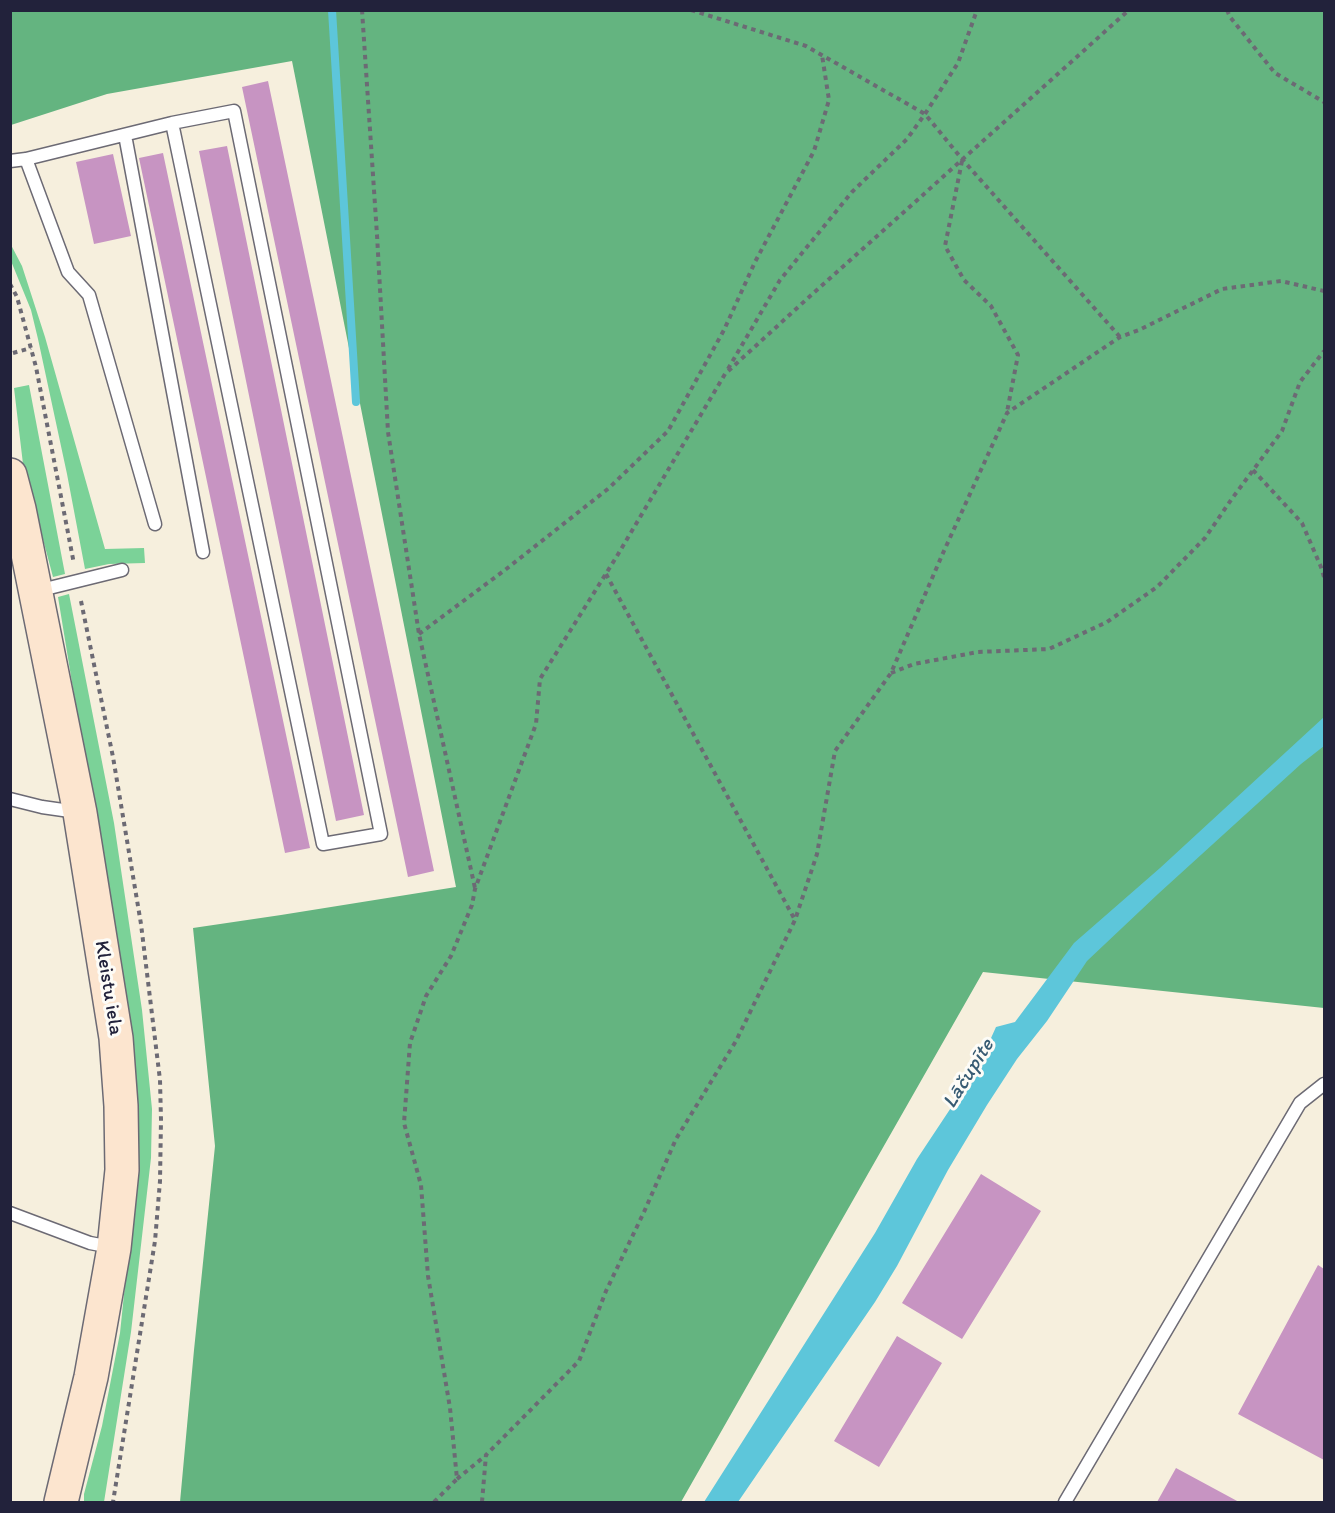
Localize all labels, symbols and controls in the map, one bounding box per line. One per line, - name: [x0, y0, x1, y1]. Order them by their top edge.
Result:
- street label: Kleistu iela: [89, 939, 127, 1037]
- water label: Lāčupīte: [938, 1035, 1000, 1113]

